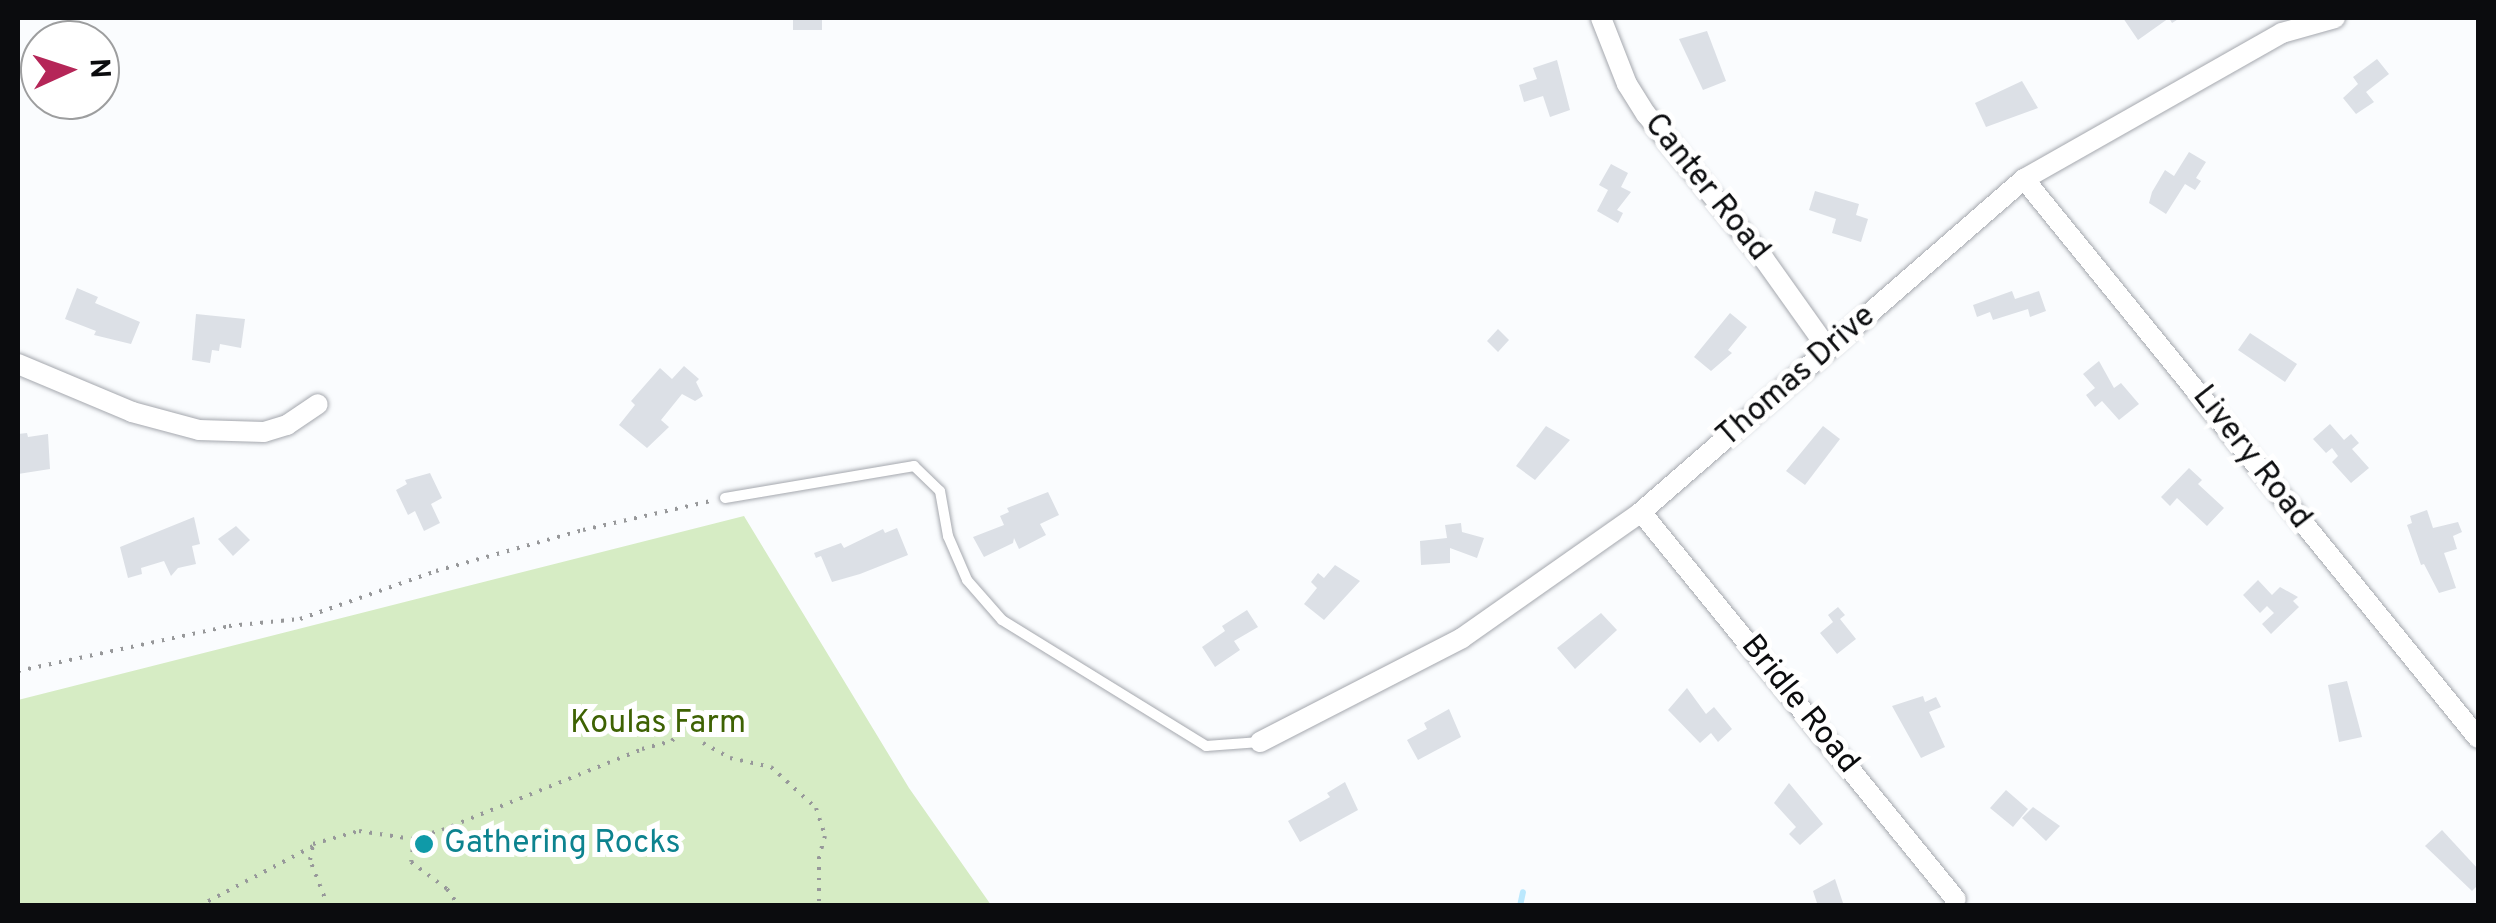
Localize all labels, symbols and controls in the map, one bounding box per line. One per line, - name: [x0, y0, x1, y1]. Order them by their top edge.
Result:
- north arrow: [20, 20, 120, 120]
- text: N: [79, 58, 116, 80]
- street label: Canter Road: [1635, 106, 1777, 270]
- street label: Thomas Drive: [1710, 298, 1884, 456]
- street label: Livery Road: [2183, 379, 2319, 537]
- street label: Bridle Road: [1732, 628, 1866, 782]
- park label: Koulas Farm: [570, 705, 746, 743]
- place label: Gathering Rocks: [444, 825, 681, 863]
- marker: Gathering Rocks: [413, 833, 435, 855]

